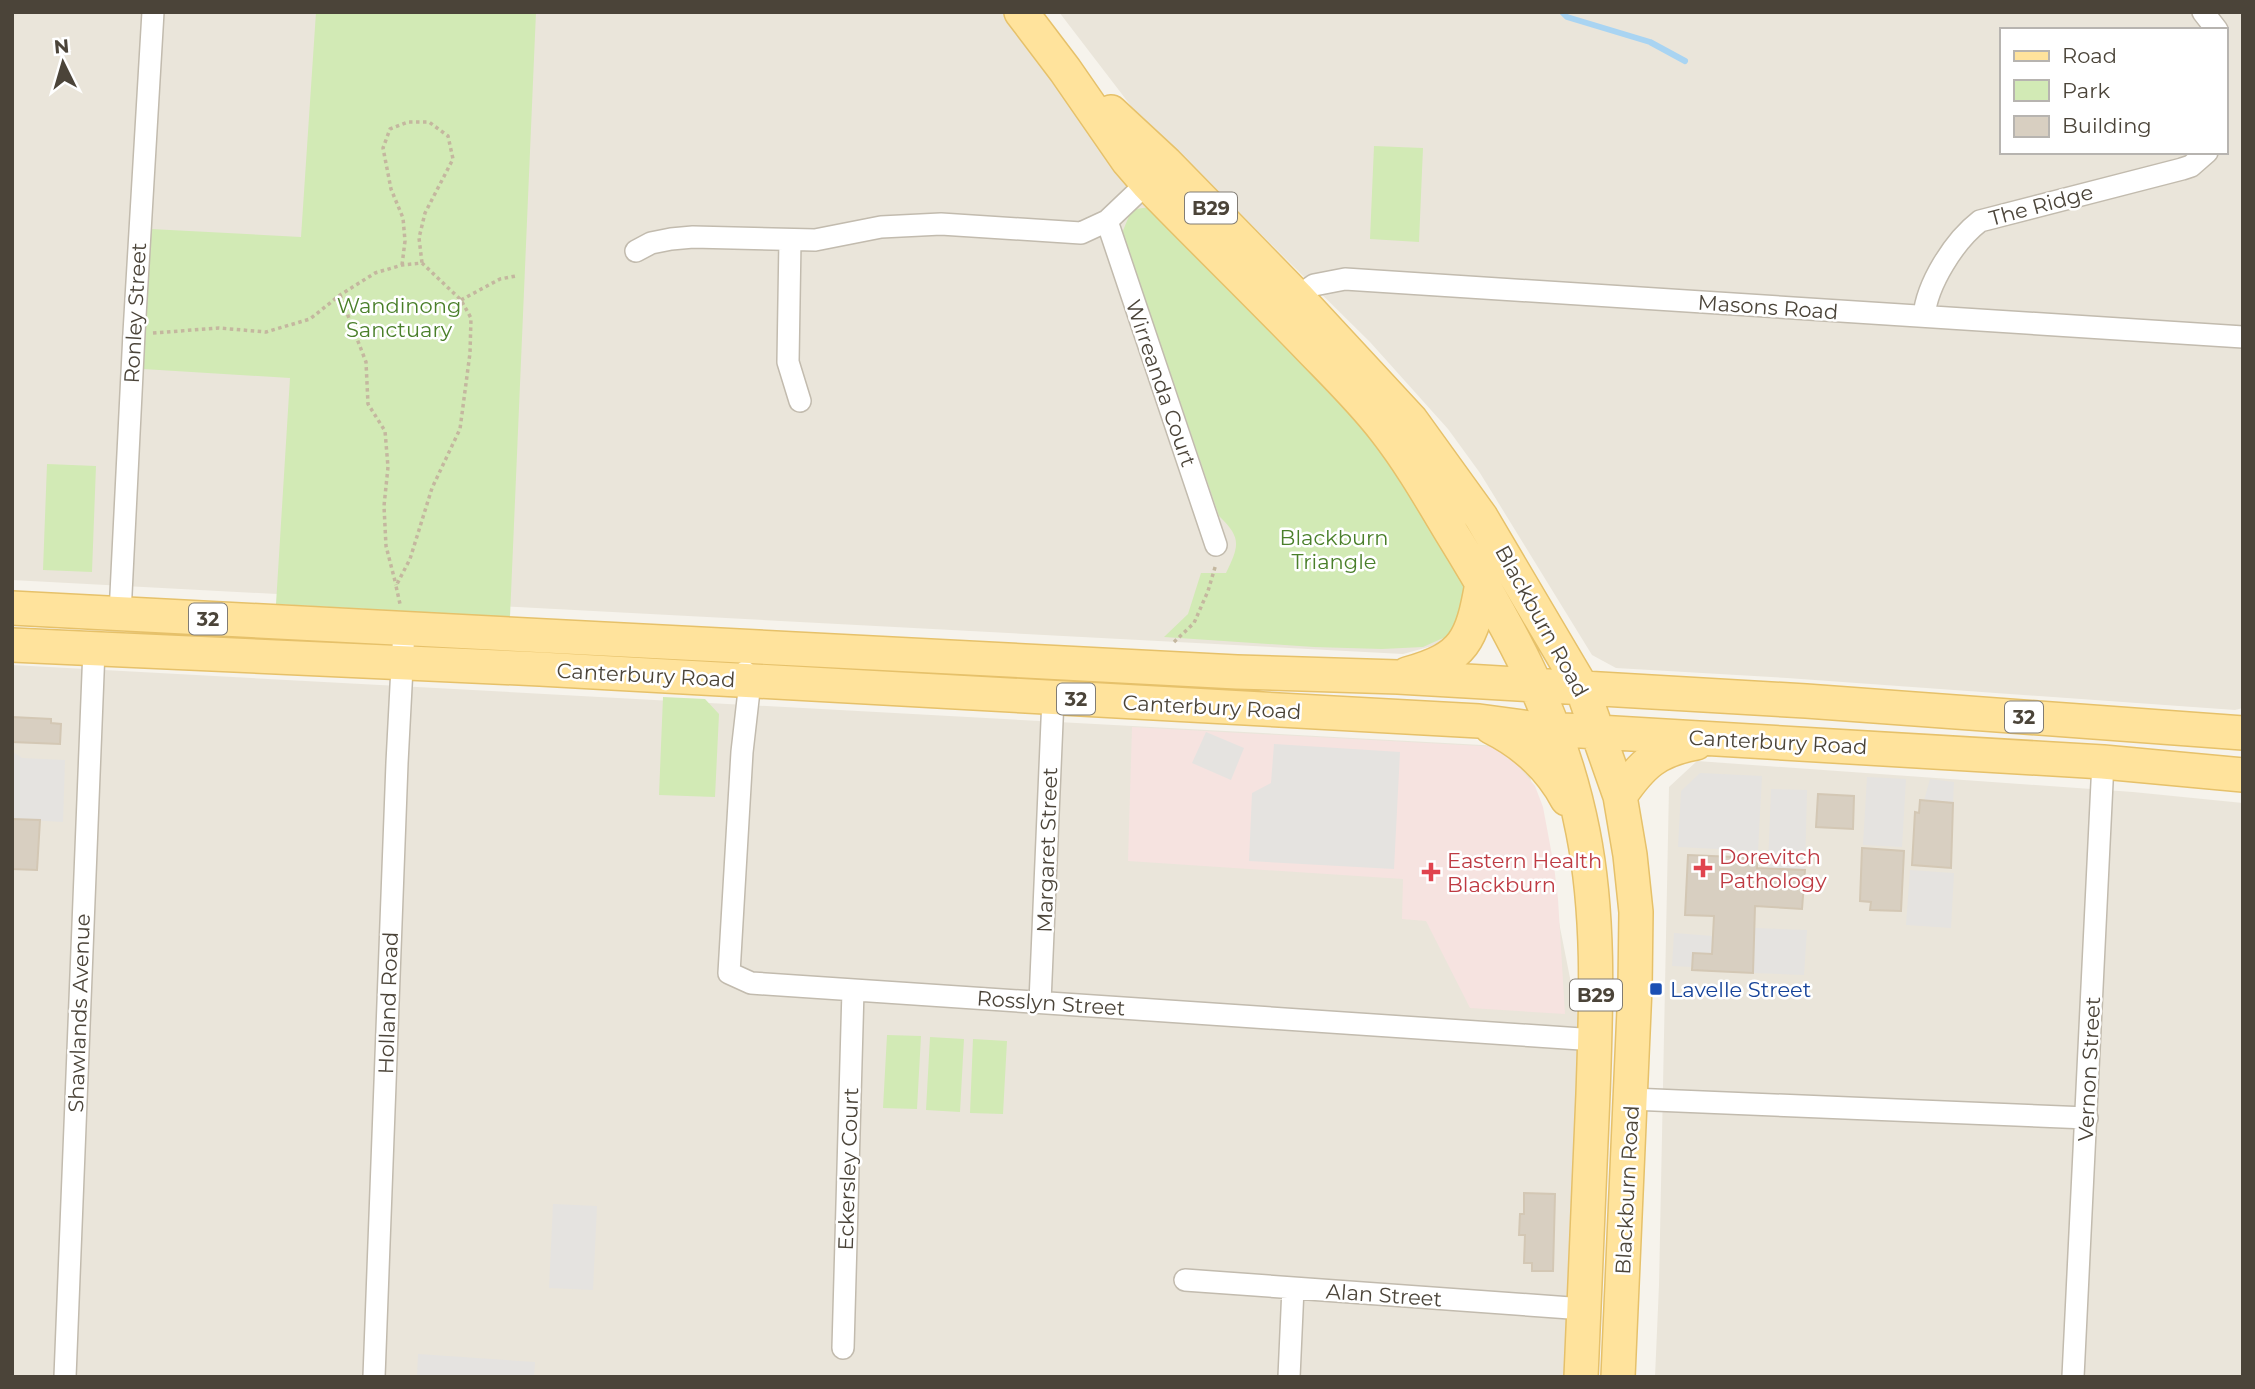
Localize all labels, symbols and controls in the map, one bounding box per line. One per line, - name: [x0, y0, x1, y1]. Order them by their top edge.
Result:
- north arrow: [28, 28, 98, 98]
- legend: [2000, 28, 2227, 154]
- text: N: [53, 34, 70, 59]
- text: Road: [2062, 43, 2117, 68]
- text: Park: [2062, 78, 2110, 103]
- text: Building: [2062, 113, 2152, 138]
- street label: The Ridge: [1986, 179, 2096, 231]
- road number: B29: [1185, 192, 1237, 224]
- street label: Ronley Street: [119, 242, 151, 384]
- street label: Masons Road: [1697, 290, 1839, 324]
- park label: Wandinong Sanctuary: [337, 293, 461, 342]
- street label: Wirreanda Court: [1121, 296, 1201, 470]
- park label: Blackburn Triangle: [1280, 525, 1388, 574]
- street label: Blackburn Road: [1490, 541, 1594, 701]
- road number: 32: [189, 604, 227, 634]
- street label: Canterbury Road: [556, 658, 736, 692]
- road number: 32: [1057, 684, 1095, 714]
- street label: Canterbury Road: [1122, 690, 1302, 724]
- road number: 32: [2005, 702, 2043, 732]
- street label: Canterbury Road: [1688, 725, 1868, 759]
- street label: Margaret Street: [1032, 767, 1062, 933]
- place label: Dorevitch Pathology: [1719, 844, 1827, 893]
- place label: Eastern Health Blackburn: [1447, 848, 1602, 897]
- marker: Dorevitch Pathology: [1693, 858, 1713, 878]
- marker: Eastern Health Blackburn: [1421, 862, 1441, 882]
- street label: Shawlands Avenue: [63, 913, 95, 1113]
- street label: Holland Road: [373, 931, 403, 1075]
- place label: Lavelle Street: [1670, 977, 1811, 1002]
- road number: B29: [1570, 979, 1622, 1010]
- marker: Lavelle Street: [1648, 981, 1664, 997]
- street label: Rosslyn Street: [976, 985, 1126, 1021]
- street label: Vernon Street: [2073, 996, 2105, 1142]
- street label: Eckersley Court: [833, 1087, 863, 1251]
- street label: Blackburn Road: [1610, 1105, 1644, 1275]
- street label: Alan Street: [1325, 1278, 1443, 1312]

